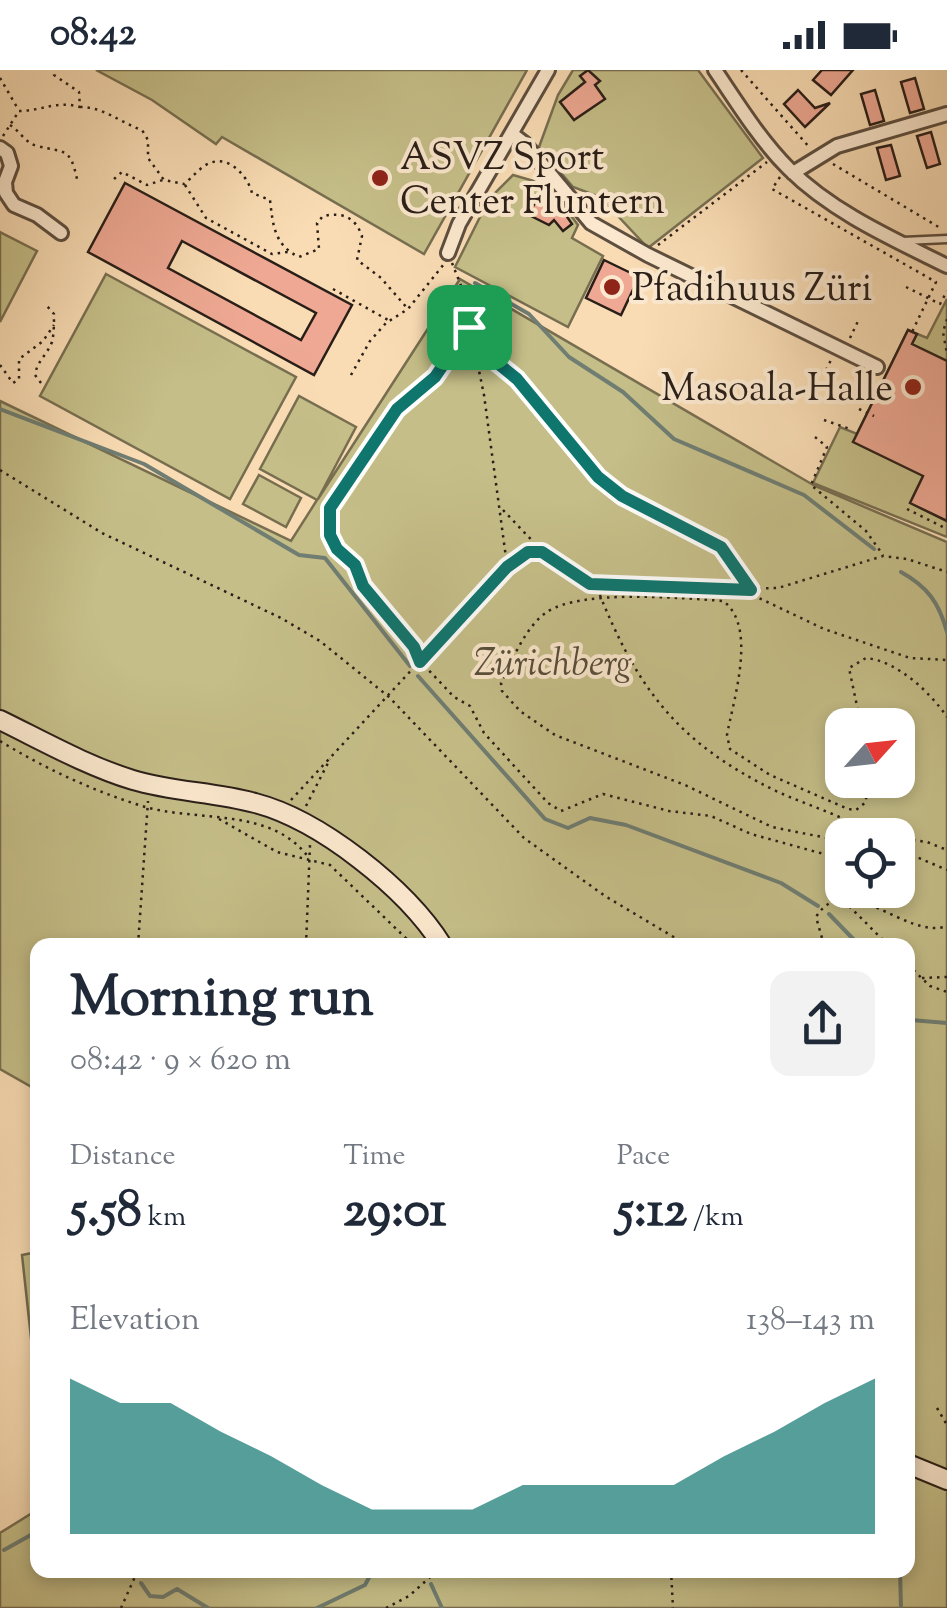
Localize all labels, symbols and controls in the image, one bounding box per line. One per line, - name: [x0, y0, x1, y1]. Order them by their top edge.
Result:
- text: 08:42: [50, 8, 136, 62]
- place label: ASVZ Sport Center Fluntern: [400, 133, 665, 231]
- marker: ASVZ Sport Center Fluntern: [369, 167, 391, 189]
- place label: Pfadihuus Züri: [632, 264, 872, 318]
- marker: Pfadihuus Züri: [601, 276, 623, 298]
- pin: [427, 285, 512, 370]
- icon: arrive: [442, 300, 497, 355]
- place label: Masoala-Halle: [661, 364, 893, 418]
- marker: Masoala-Halle: [902, 376, 924, 398]
- park label: Zürichberg: [474, 639, 632, 693]
- north arrow: [825, 708, 915, 798]
- map controls: [825, 708, 915, 908]
- button: locate: [825, 818, 915, 908]
- text: Morning run: [70, 961, 374, 1040]
- button: share: [770, 971, 875, 1076]
- text: 08:42 · 9 × 620 m: [70, 1038, 291, 1084]
- text: Distance: [70, 1137, 176, 1177]
- text: Time: [343, 1137, 406, 1177]
- text: Pace: [617, 1137, 670, 1177]
- text: 5.58: [70, 1177, 142, 1249]
- text: 29:01: [343, 1177, 446, 1249]
- text: 5:12: [617, 1177, 687, 1249]
- text: km: [142, 1198, 186, 1238]
- text: /km: [687, 1198, 744, 1238]
- text: Elevation: [70, 1298, 200, 1344]
- text: 138–143 m: [746, 1298, 875, 1344]

